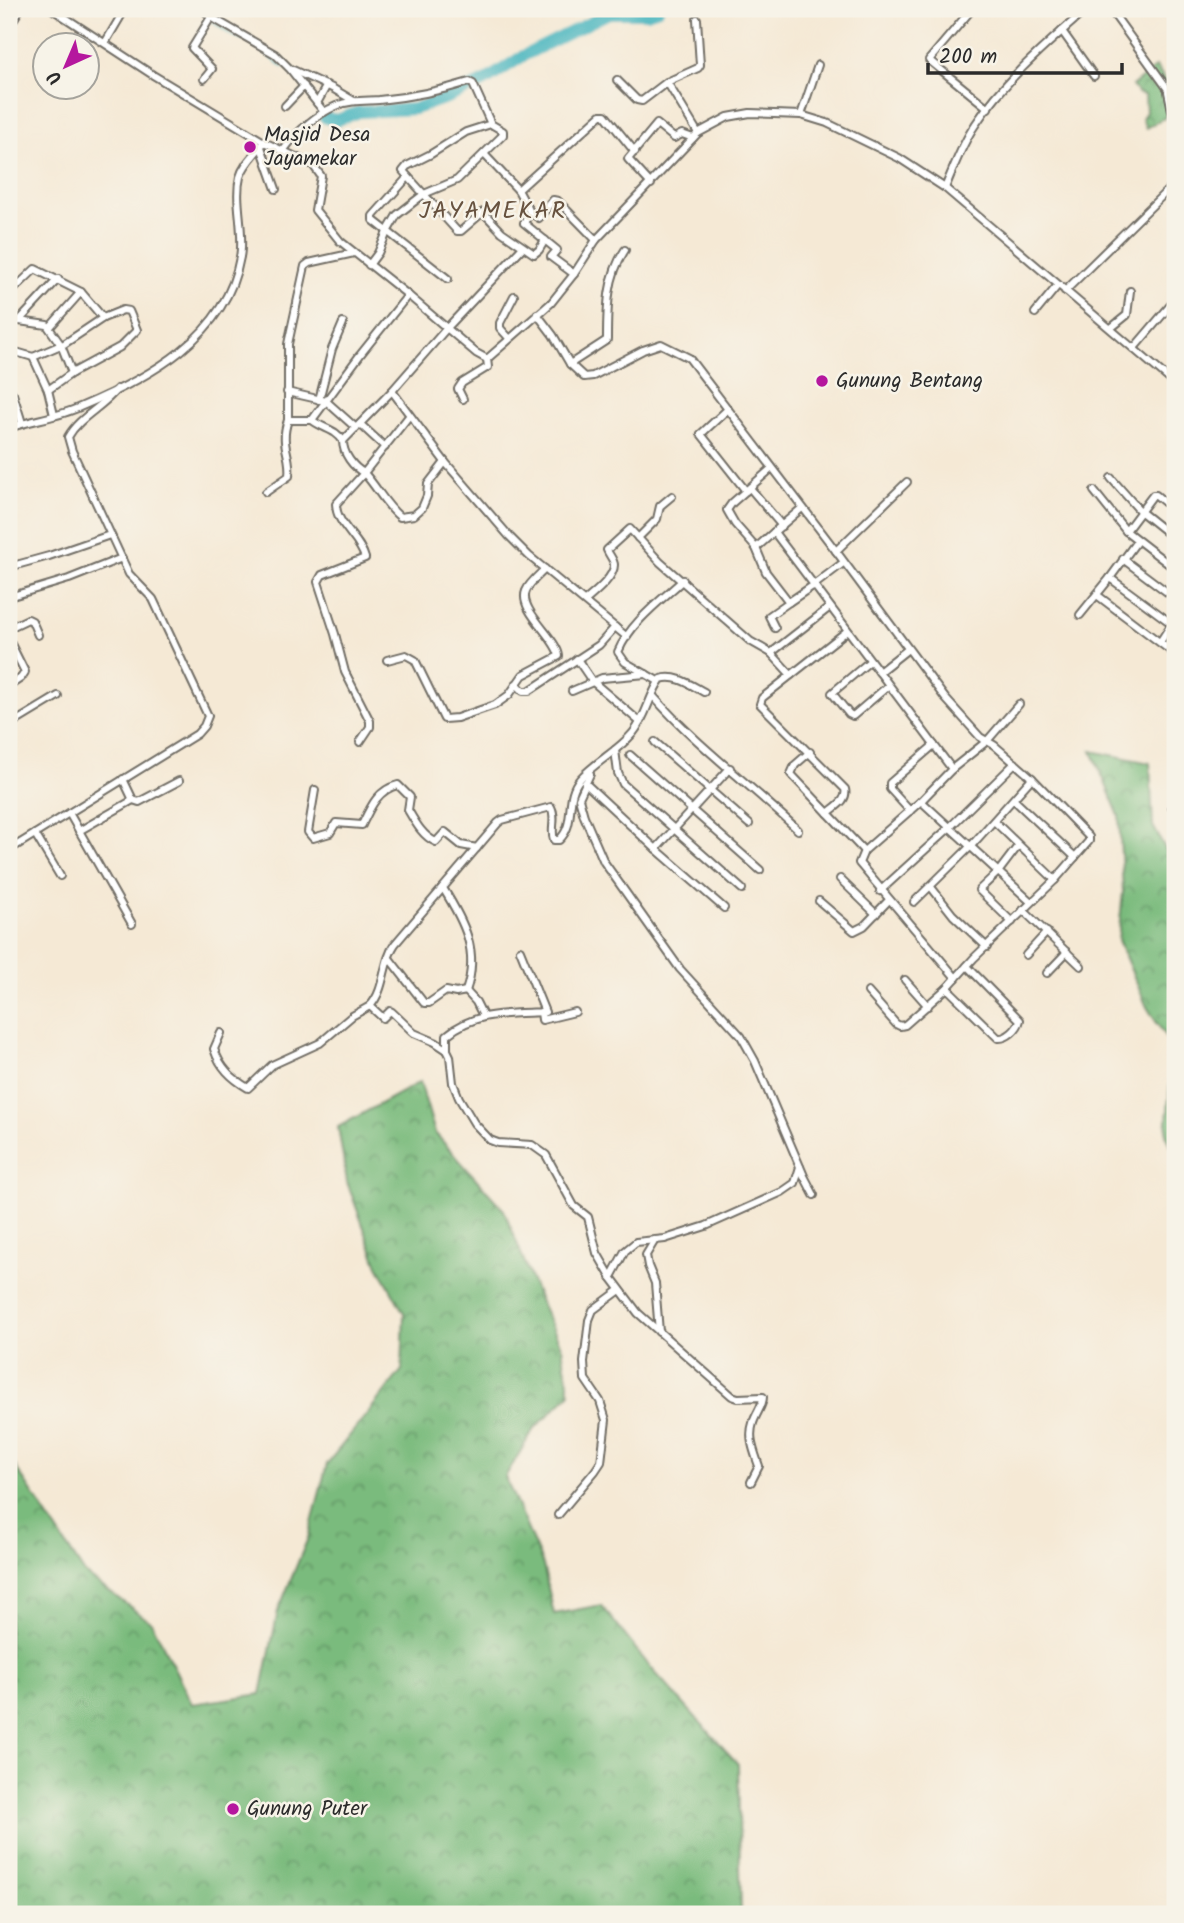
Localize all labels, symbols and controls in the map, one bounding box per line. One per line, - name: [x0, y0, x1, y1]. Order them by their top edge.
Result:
- north arrow: [32, 32, 102, 102]
- scale bar: [928, 32, 1123, 76]
- text: 200 m: [939, 41, 997, 74]
- text: U: [41, 62, 70, 92]
- place label: Masjid Desa Jayamekar: [264, 119, 370, 176]
- marker: Masjid Desa Jayamekar: [242, 139, 258, 155]
- district label: JAYAMEKAR: [419, 192, 567, 231]
- place label: Gunung Bentang: [836, 365, 983, 398]
- marker: Gunung Bentang: [814, 373, 830, 389]
- place label: Gunung Puter: [247, 1793, 368, 1826]
- marker: Gunung Puter: [225, 1801, 241, 1817]

